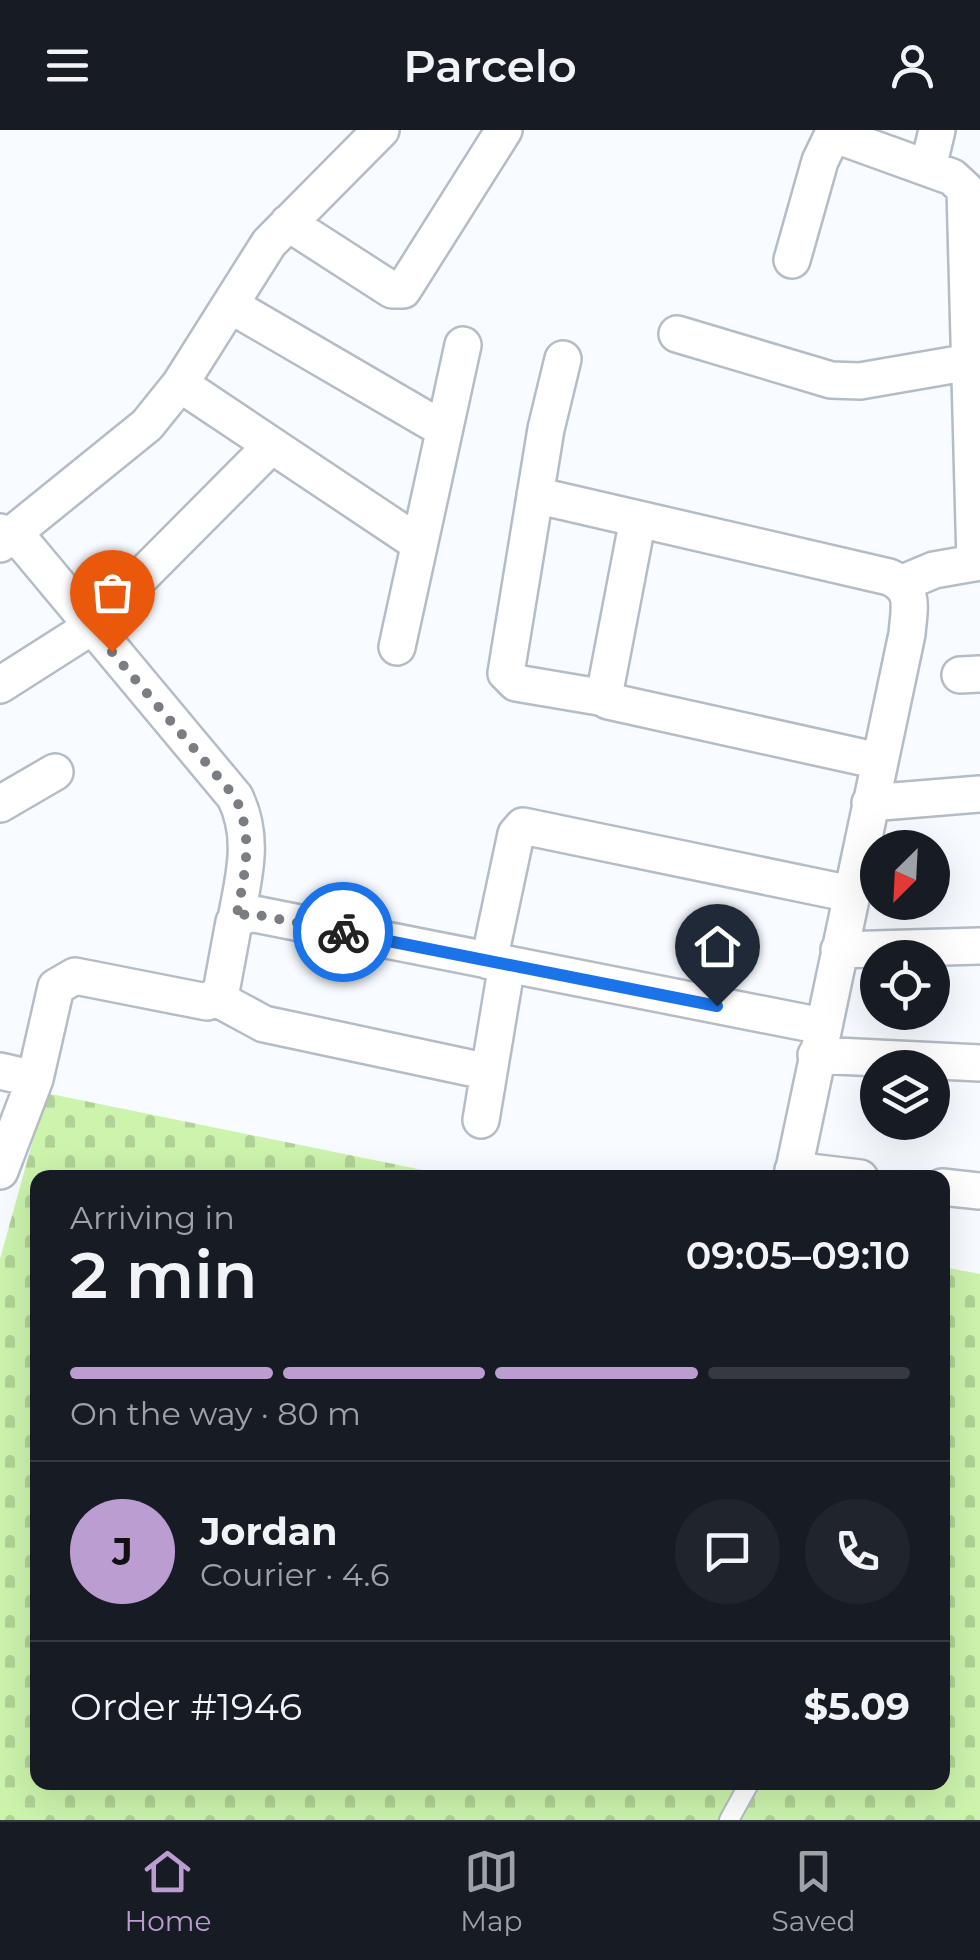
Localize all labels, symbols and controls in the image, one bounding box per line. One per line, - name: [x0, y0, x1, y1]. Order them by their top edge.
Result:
- icon: menu: [40, 38, 95, 93]
- text: Parcelo: [403, 38, 577, 93]
- icon: person: [885, 38, 940, 93]
- pin: [70, 550, 155, 653]
- icon: bag: [85, 565, 140, 620]
- north arrow: [860, 830, 950, 920]
- map controls: [860, 830, 950, 1140]
- courier: [293, 882, 393, 982]
- pin: [675, 904, 760, 1007]
- icon: bike: [316, 905, 371, 960]
- icon: home: [690, 919, 745, 974]
- button: locate: [860, 940, 950, 1030]
- button: layers: [860, 1050, 950, 1140]
- text: Arriving in: [70, 1198, 235, 1237]
- text: 09:05–09:10: [686, 1232, 910, 1279]
- text: 2 min: [70, 1235, 258, 1314]
- text: On the way · 80 m: [70, 1394, 361, 1433]
- button: chat: [675, 1499, 780, 1604]
- button: phone: [805, 1499, 910, 1604]
- text: Jordan: [200, 1508, 338, 1555]
- text: J: [112, 1528, 133, 1575]
- text: Courier · 4.6: [200, 1555, 389, 1594]
- text: Order #1946: [70, 1683, 302, 1730]
- text: $5.09: [804, 1683, 910, 1730]
- tab: Home: [124, 1844, 211, 1938]
- tab: Map: [460, 1844, 523, 1938]
- tab: Saved: [771, 1844, 856, 1938]

